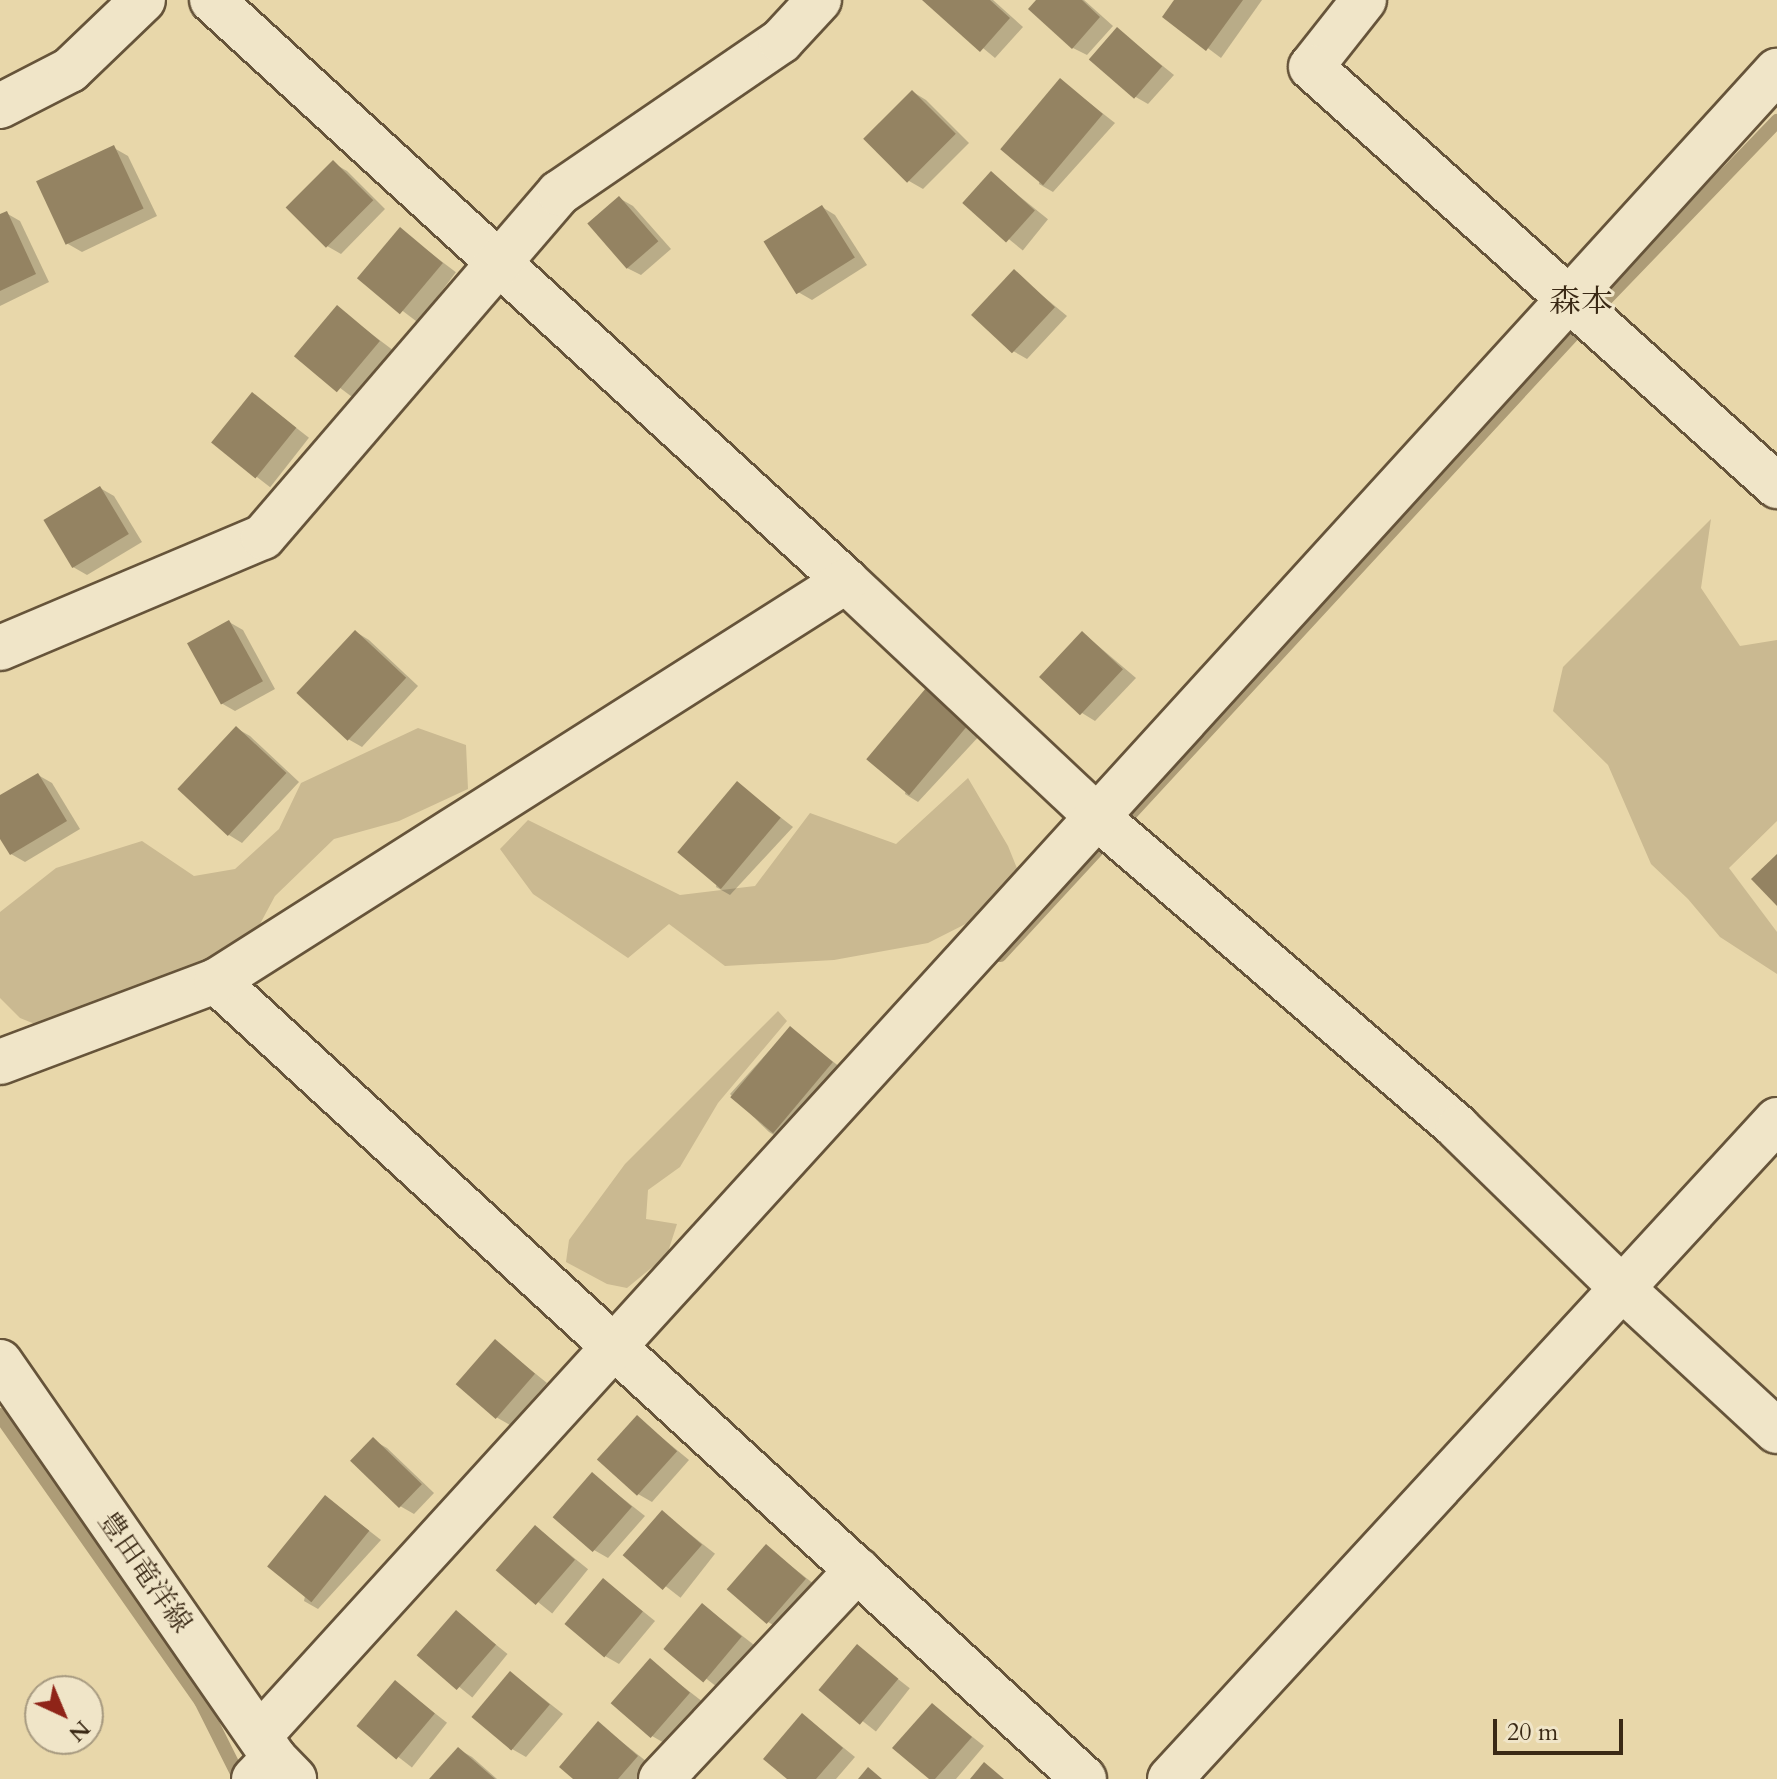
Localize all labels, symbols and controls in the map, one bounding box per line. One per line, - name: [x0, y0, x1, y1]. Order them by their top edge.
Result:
- district label: 森本: [1549, 283, 1613, 321]
- street label: 豊田竜洋線: [91, 1505, 199, 1639]
- north arrow: [24, 1675, 104, 1755]
- scale bar: [1497, 1703, 1627, 1753]
- text: N: [62, 1713, 97, 1748]
- text: 20 m: [1507, 1716, 1558, 1749]

